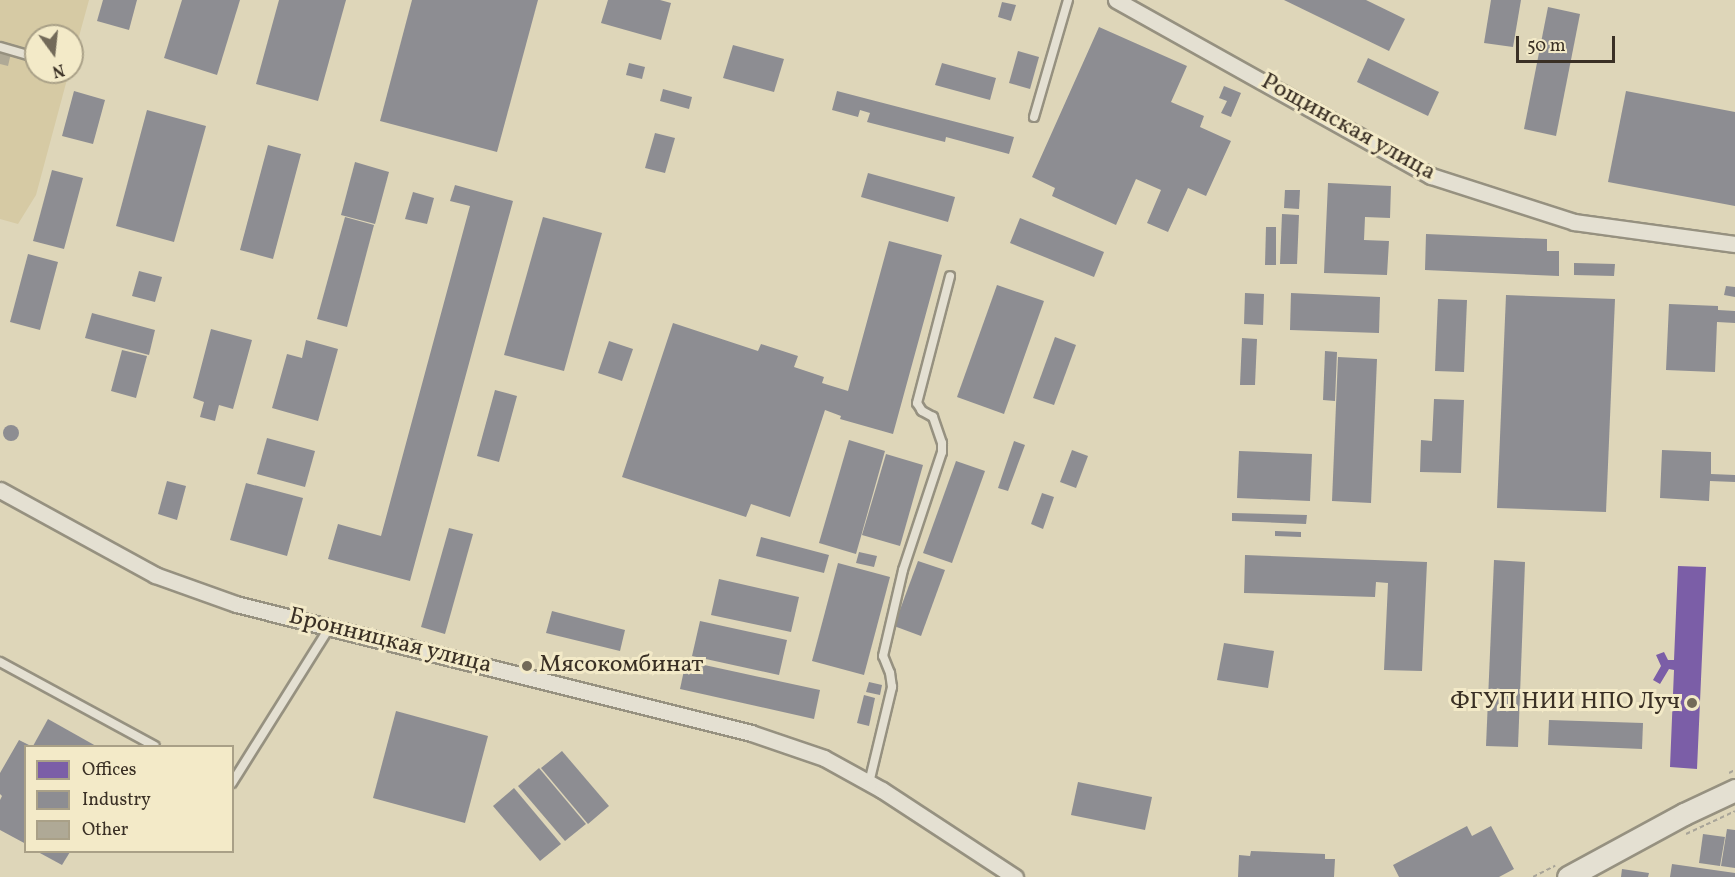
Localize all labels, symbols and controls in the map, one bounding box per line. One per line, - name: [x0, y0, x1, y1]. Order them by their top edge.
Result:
- north arrow: [24, 24, 84, 84]
- scale bar: [1519, 24, 1618, 62]
- text: 50 m: [1527, 34, 1566, 59]
- text: N: [50, 57, 67, 82]
- street label: Рощинская улица: [1255, 68, 1441, 188]
- street label: Бронницкая улица: [285, 603, 495, 681]
- place label: Мясокомбинат: [539, 652, 703, 680]
- marker: Мясокомбинат: [520, 659, 534, 673]
- place label: ФГУП НИИ НПО Луч: [1450, 689, 1680, 717]
- marker: ФГУП НИИ НПО Луч: [1685, 696, 1699, 710]
- legend: [24, 745, 234, 853]
- text: Offices: [82, 758, 137, 783]
- text: Industry: [82, 788, 151, 813]
- text: Other: [82, 818, 128, 843]

